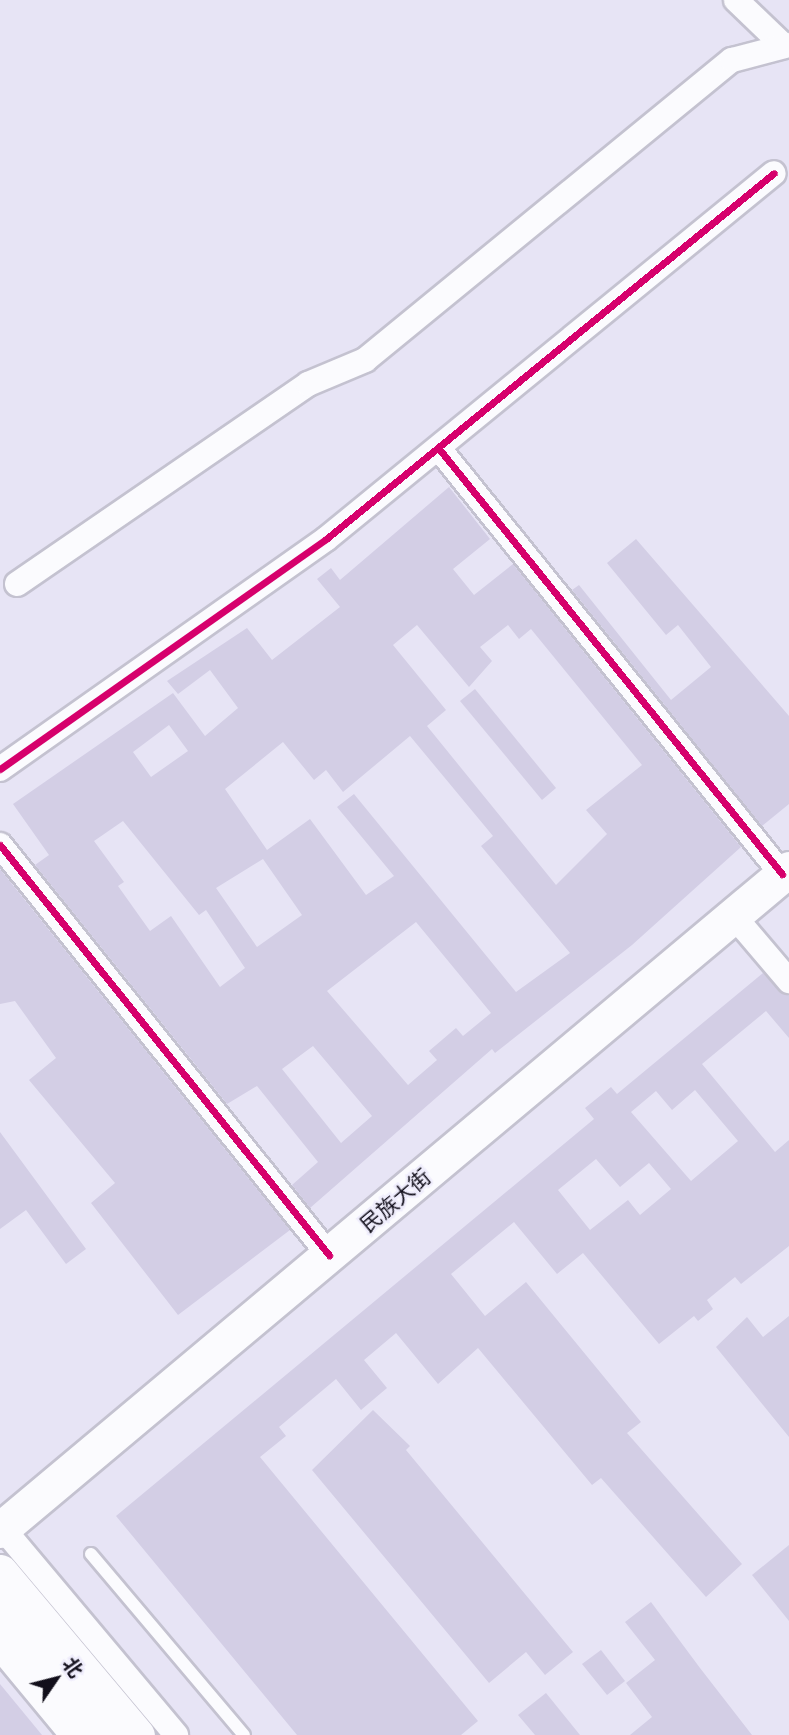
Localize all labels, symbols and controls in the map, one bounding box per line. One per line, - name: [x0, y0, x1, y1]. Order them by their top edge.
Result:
- street label: 民族大街: [355, 1163, 435, 1237]
- north arrow: [21, 1644, 91, 1714]
- text: 北: [59, 1652, 88, 1681]

